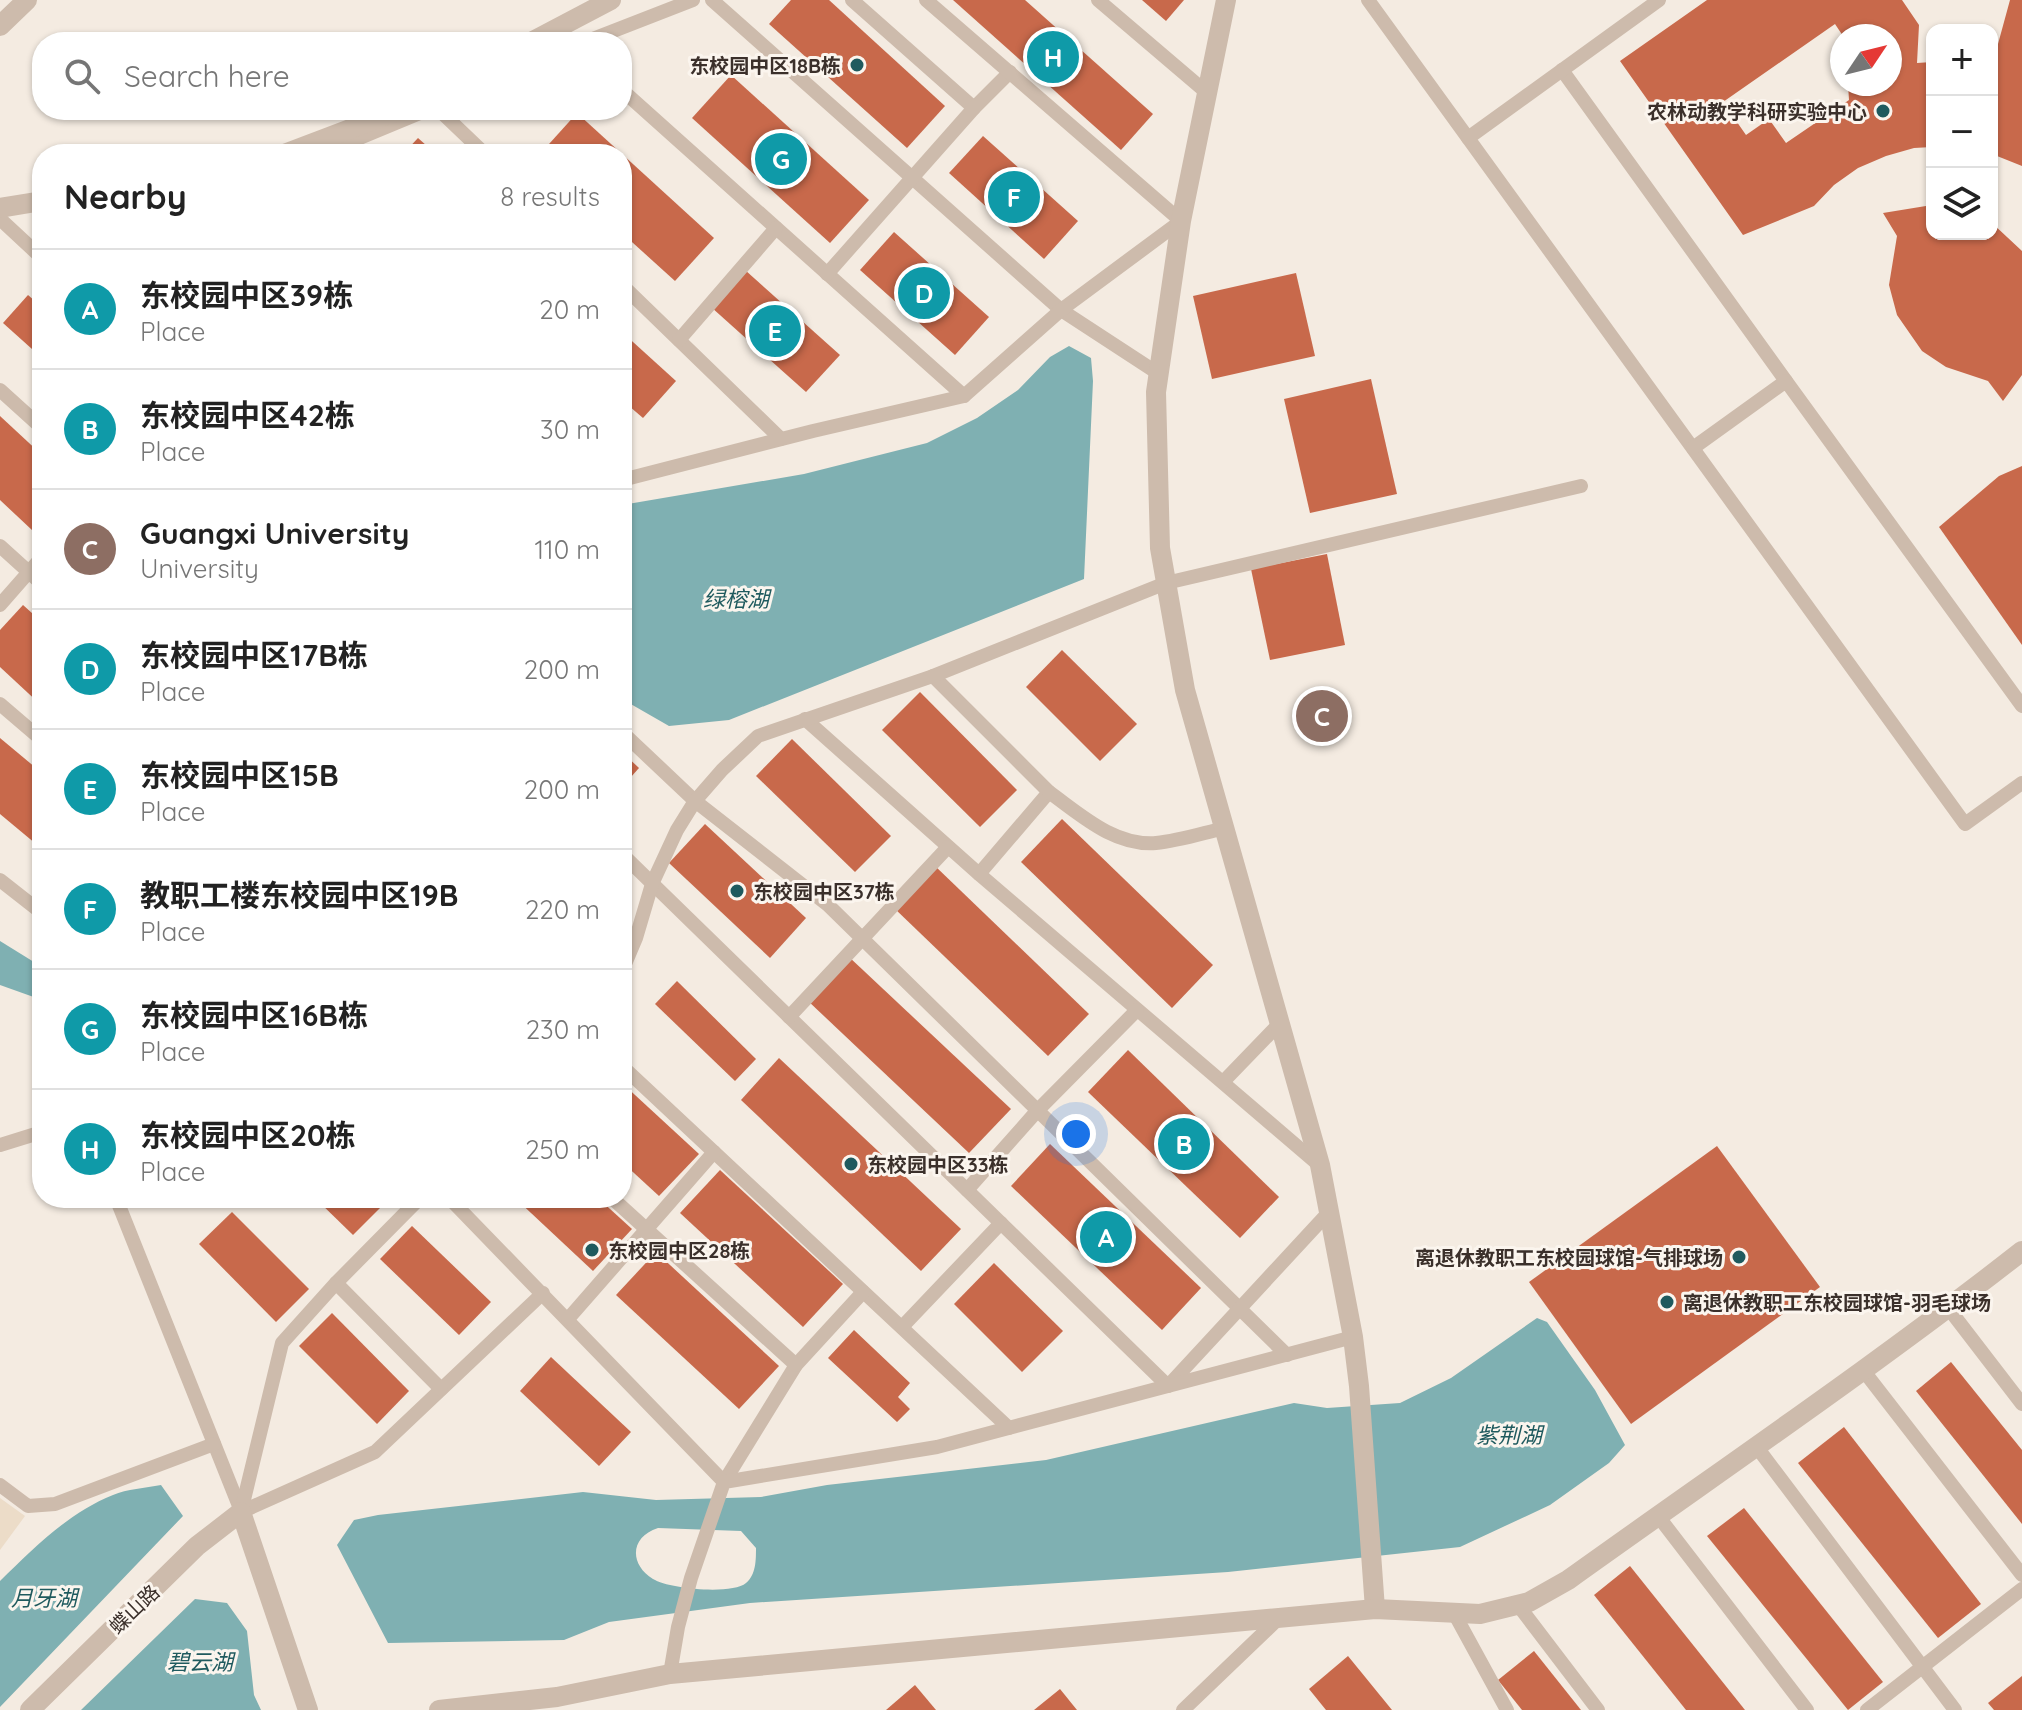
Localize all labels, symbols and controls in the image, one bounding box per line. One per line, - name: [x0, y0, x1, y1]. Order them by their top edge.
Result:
- north arrow: [1830, 24, 1902, 96]
- map controls: [1926, 24, 1998, 240]
- button: +: [1926, 24, 1998, 96]
- pin: H: [1027, 27, 1079, 87]
- search box: [32, 32, 632, 120]
- place label: 东校园中区18B栋: [689, 53, 841, 78]
- icon: search: [60, 54, 104, 98]
- marker: 东校园中区18B栋: [848, 56, 866, 74]
- text: Search here: [124, 57, 290, 95]
- button: −: [1926, 96, 1998, 168]
- place label: 农林动教学科研实验中心: [1647, 99, 1867, 124]
- marker: 农林动教学科研实验中心: [1874, 102, 1892, 120]
- pin: G: [755, 129, 807, 189]
- pin: F: [988, 167, 1040, 227]
- button: layers: [1926, 168, 1998, 240]
- text: Nearby: [64, 175, 187, 218]
- text: 8 results: [500, 180, 600, 213]
- pin: D: [898, 263, 950, 323]
- text: 东校园中区39栋: [140, 276, 353, 314]
- text: A: [82, 293, 98, 326]
- text: 20 m: [539, 293, 600, 326]
- pin: E: [749, 301, 801, 361]
- text: Place: [140, 315, 205, 348]
- text: 东校园中区42栋: [140, 396, 355, 434]
- text: B: [81, 413, 99, 446]
- text: 30 m: [540, 413, 600, 446]
- text: Place: [140, 435, 205, 468]
- text: Guangxi University: [140, 514, 409, 552]
- text: C: [82, 533, 98, 566]
- text: 110 m: [534, 533, 600, 566]
- text: University: [140, 552, 259, 585]
- water label: 绿榕湖: [703, 585, 772, 613]
- text: 东校园中区17B栋: [140, 636, 368, 674]
- text: D: [81, 653, 99, 686]
- text: 200 m: [524, 653, 600, 686]
- text: Place: [140, 675, 205, 708]
- pin: C: [1296, 686, 1348, 746]
- text: 东校园中区15B: [140, 756, 339, 794]
- text: E: [83, 773, 97, 806]
- text: 200 m: [524, 773, 600, 806]
- text: Place: [140, 795, 205, 828]
- text: 教职工楼东校园中区19B: [140, 876, 458, 914]
- place label: 东校园中区37栋: [753, 879, 895, 904]
- marker: 东校园中区37栋: [728, 882, 746, 900]
- text: F: [83, 893, 97, 926]
- text: 220 m: [525, 893, 600, 926]
- text: Place: [140, 915, 205, 948]
- text: 东校园中区16B栋: [140, 996, 368, 1034]
- text: G: [81, 1013, 99, 1046]
- text: 230 m: [526, 1013, 600, 1046]
- text: Place: [140, 1035, 205, 1068]
- your location: [1056, 1114, 1096, 1154]
- pin: B: [1158, 1114, 1210, 1174]
- text: 东校园中区20栋: [140, 1116, 356, 1154]
- text: H: [81, 1133, 99, 1166]
- text: 250 m: [525, 1133, 600, 1166]
- place label: 东校园中区33栋: [867, 1152, 1008, 1177]
- text: Place: [140, 1155, 205, 1188]
- marker: 东校园中区33栋: [842, 1155, 860, 1173]
- pin: A: [1080, 1207, 1132, 1267]
- place label: 东校园中区28栋: [608, 1238, 750, 1263]
- marker: 东校园中区28栋: [583, 1241, 601, 1259]
- place label: 离退休教职工东校园球馆-气排球场: [1415, 1245, 1723, 1270]
- marker: 离退休教职工东校园球馆-气排球场: [1730, 1248, 1748, 1266]
- place label: 离退休教职工东校园球馆-羽毛球场: [1683, 1290, 1991, 1315]
- marker: 离退休教职工东校园球馆-羽毛球场: [1658, 1293, 1676, 1311]
- water label: 紫荆湖: [1476, 1421, 1545, 1449]
- street label: 蝶山路: [104, 1579, 164, 1639]
- water label: 月牙湖: [11, 1584, 80, 1612]
- water label: 碧云湖: [167, 1648, 236, 1676]

